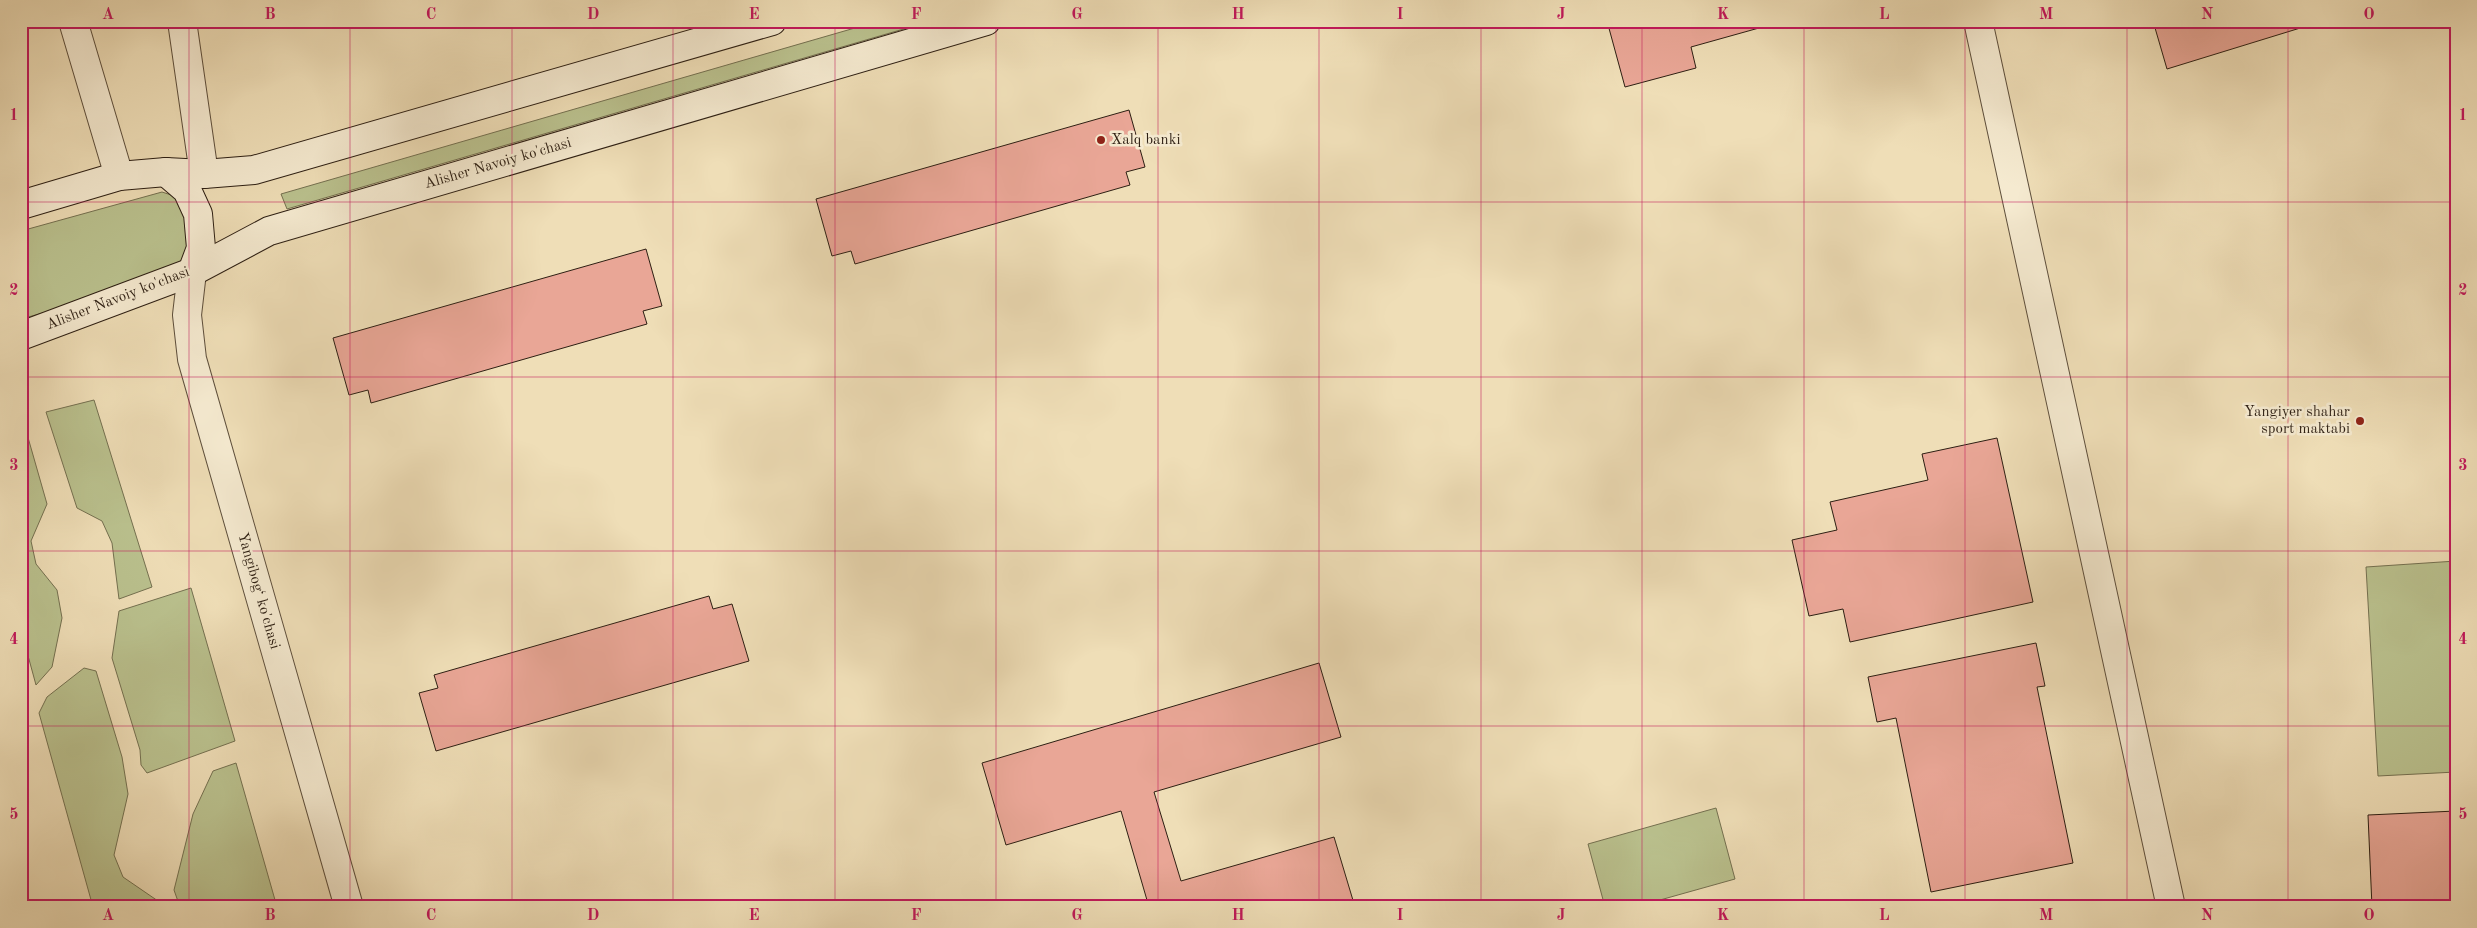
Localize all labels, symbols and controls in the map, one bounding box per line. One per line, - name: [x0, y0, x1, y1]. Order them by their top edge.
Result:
- text: A: [102, 7, 114, 23]
- text: B: [264, 7, 276, 23]
- text: C: [426, 7, 436, 23]
- text: D: [587, 7, 599, 23]
- text: E: [748, 7, 760, 23]
- text: F: [911, 7, 922, 23]
- text: G: [1071, 7, 1083, 23]
- text: H: [1231, 7, 1245, 23]
- text: I: [1396, 7, 1404, 23]
- text: J: [1557, 7, 1566, 23]
- text: K: [1717, 7, 1729, 23]
- text: L: [1879, 7, 1890, 23]
- text: M: [2039, 7, 2053, 23]
- text: N: [2201, 7, 2214, 23]
- text: O: [2363, 7, 2375, 23]
- text: 1: [9, 108, 19, 124]
- text: 1: [2458, 108, 2468, 124]
- place label: Xalq banki: [1111, 133, 1180, 148]
- marker: Xalq banki: [1095, 134, 1107, 146]
- street label: Alisher Navoiy ko'chasi: [423, 136, 573, 192]
- street label: Alisher Navoiy ko'chasi: [44, 265, 192, 333]
- text: 2: [9, 283, 19, 299]
- text: 2: [2458, 283, 2468, 299]
- place label: Yangiyer shahar sport maktabi: [2244, 405, 2350, 437]
- marker: Yangiyer shahar sport maktabi: [2354, 415, 2366, 427]
- text: 3: [9, 458, 19, 474]
- text: 3: [2458, 458, 2468, 474]
- street label: Yangibog‘ ko'chasi: [234, 531, 282, 651]
- text: 4: [9, 632, 19, 648]
- text: 4: [2458, 632, 2468, 648]
- text: 5: [9, 807, 19, 823]
- text: 5: [2458, 807, 2468, 823]
- text: A: [102, 908, 114, 924]
- text: B: [264, 908, 276, 924]
- text: C: [426, 908, 436, 924]
- text: D: [587, 908, 599, 924]
- text: E: [748, 908, 760, 924]
- text: F: [911, 908, 922, 924]
- text: G: [1071, 908, 1083, 924]
- text: H: [1231, 908, 1245, 924]
- text: I: [1396, 908, 1404, 924]
- text: J: [1557, 908, 1566, 924]
- text: K: [1717, 908, 1729, 924]
- text: L: [1879, 908, 1890, 924]
- text: M: [2039, 908, 2053, 924]
- text: N: [2201, 908, 2214, 924]
- text: O: [2363, 908, 2375, 924]

